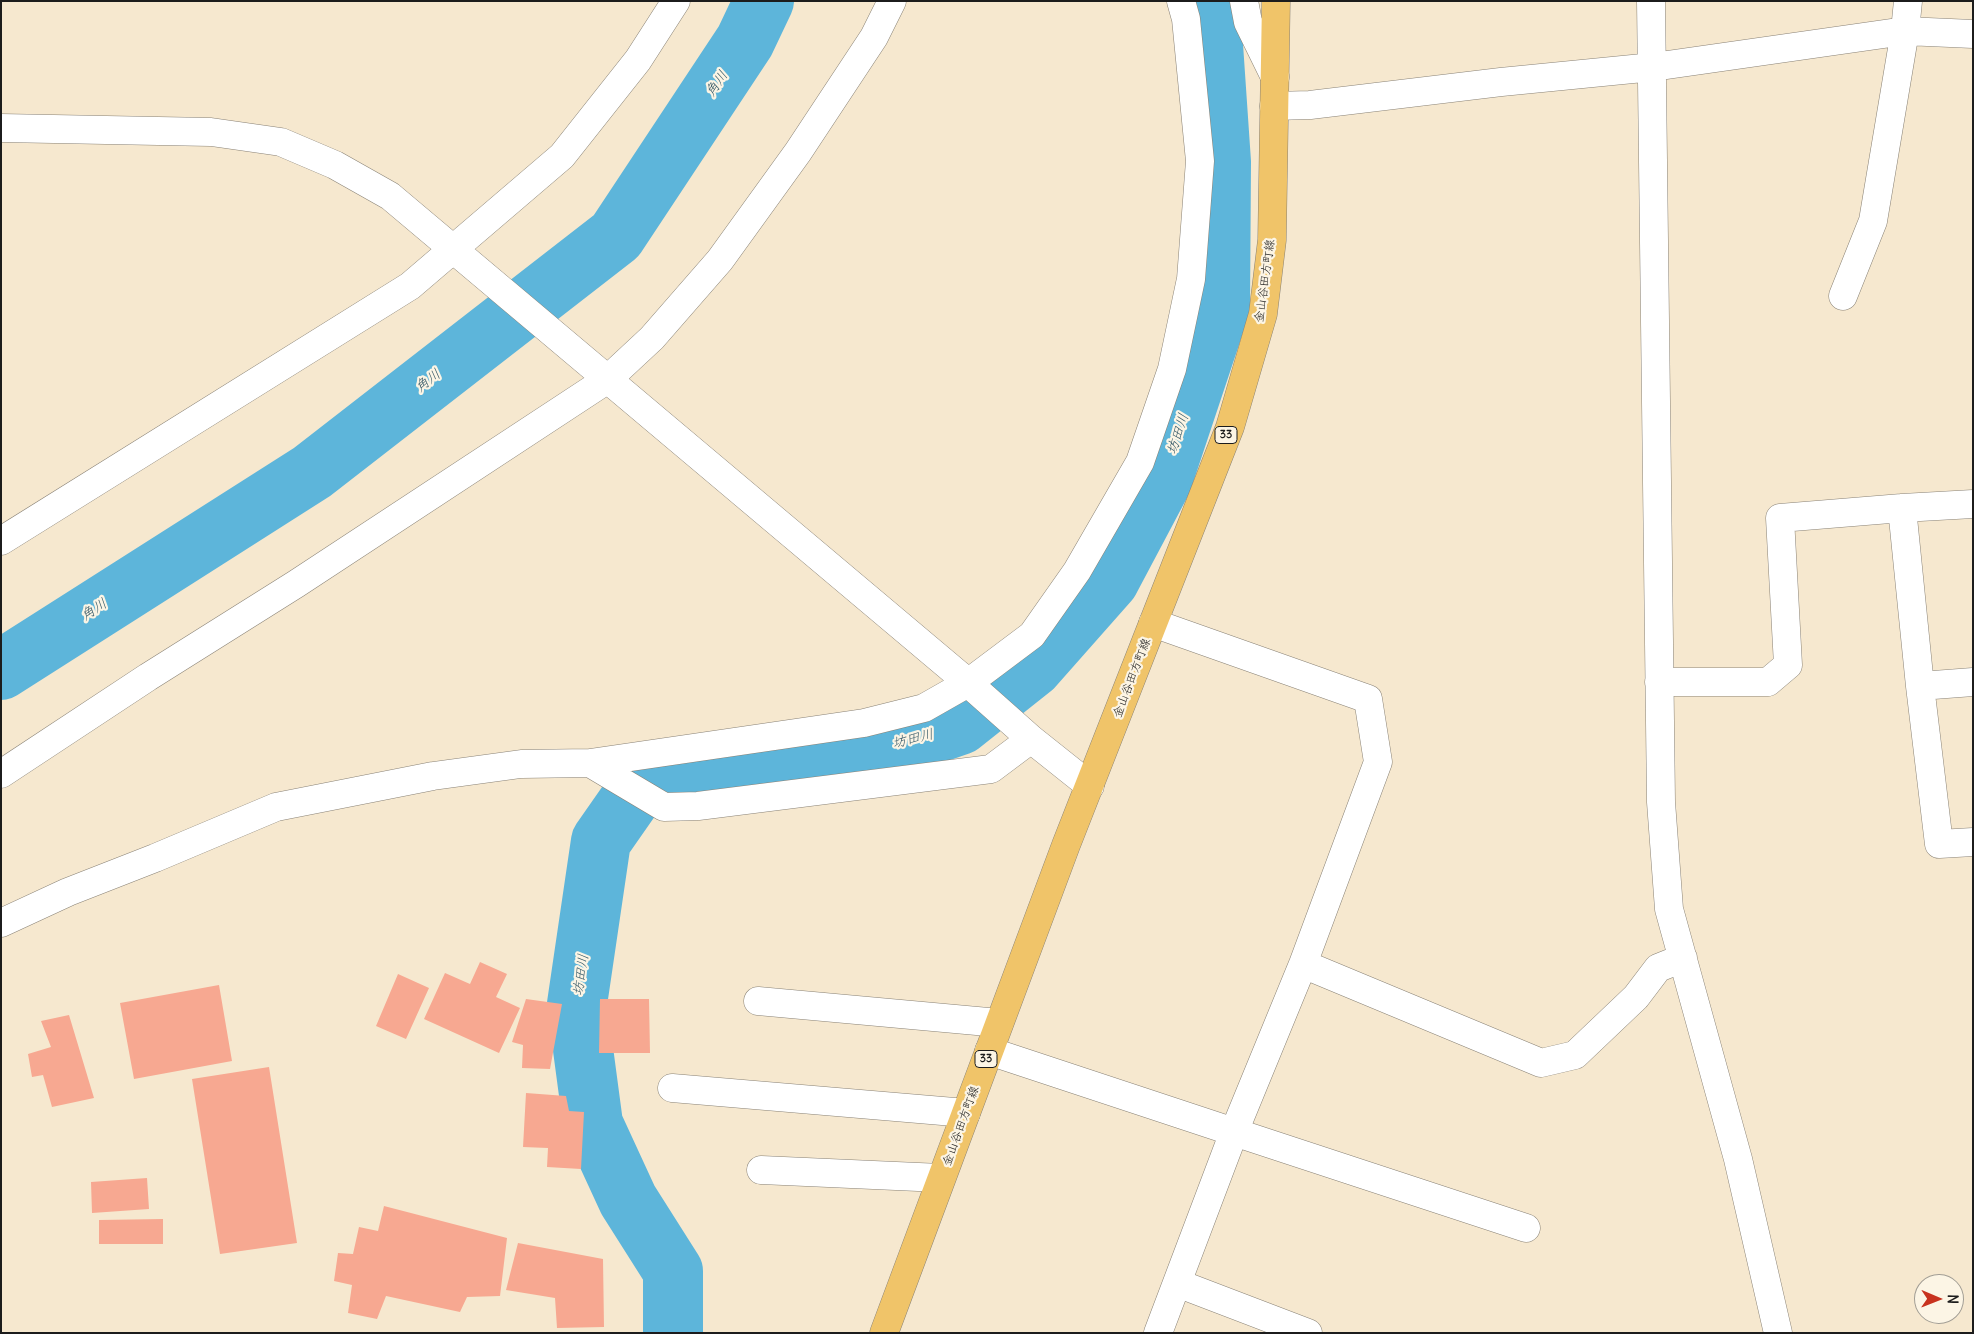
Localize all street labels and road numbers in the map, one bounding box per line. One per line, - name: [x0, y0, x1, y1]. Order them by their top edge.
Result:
- street label: 金山谷田方町線: [1252, 238, 1278, 324]
- road number: 33: [1215, 426, 1237, 444]
- street label: 金山谷田方町線: [1110, 636, 1154, 720]
- road number: 33: [975, 1050, 997, 1068]
- street label: 金山谷田方町線: [940, 1084, 982, 1168]

